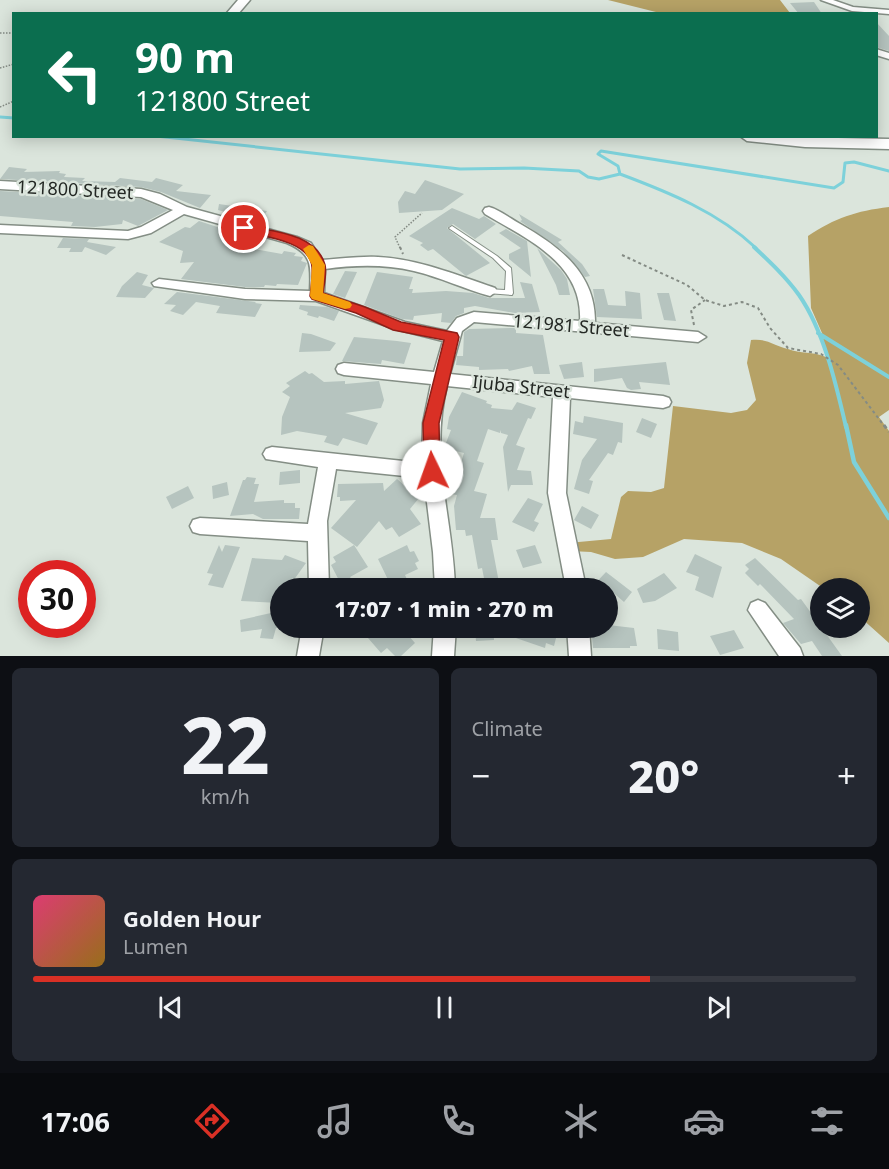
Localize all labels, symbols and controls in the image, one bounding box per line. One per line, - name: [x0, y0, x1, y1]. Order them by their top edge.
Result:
- text: 90 m: [135, 28, 235, 85]
- icon: left: [36, 36, 114, 114]
- text: 121800 Street: [135, 82, 310, 119]
- street label: 121800 Street: [16, 174, 134, 204]
- pin: [218, 202, 269, 253]
- icon: arrive: [227, 211, 260, 244]
- street label: 121981 Street: [512, 308, 631, 342]
- street label: Ijuba Street: [471, 369, 572, 403]
- position arrow: [400, 439, 464, 503]
- speed limit sign: 30: [18, 560, 96, 638]
- map controls: [810, 578, 870, 638]
- button: layers: [810, 578, 870, 638]
- text: 17:07 · 1 min · 270 m: [334, 593, 554, 623]
- text: 22: [181, 691, 270, 797]
- text: Climate: [472, 715, 543, 742]
- text: 20°: [628, 745, 699, 806]
- text: −: [472, 753, 490, 798]
- text: +: [837, 753, 856, 798]
- text: km/h: [201, 783, 250, 810]
- text: Golden Hour: [123, 903, 261, 933]
- text: Lumen: [123, 933, 188, 960]
- icon: previous: [154, 991, 187, 1024]
- icon: pause: [428, 991, 461, 1024]
- icon: next: [702, 991, 735, 1024]
- icon: directions: [191, 1100, 233, 1142]
- icon: music: [314, 1100, 356, 1142]
- icon: phone: [437, 1100, 479, 1142]
- icon: climate: [560, 1100, 602, 1142]
- icon: car: [683, 1100, 725, 1142]
- icon: filters: [806, 1100, 848, 1142]
- text: 17:06: [41, 1103, 110, 1140]

